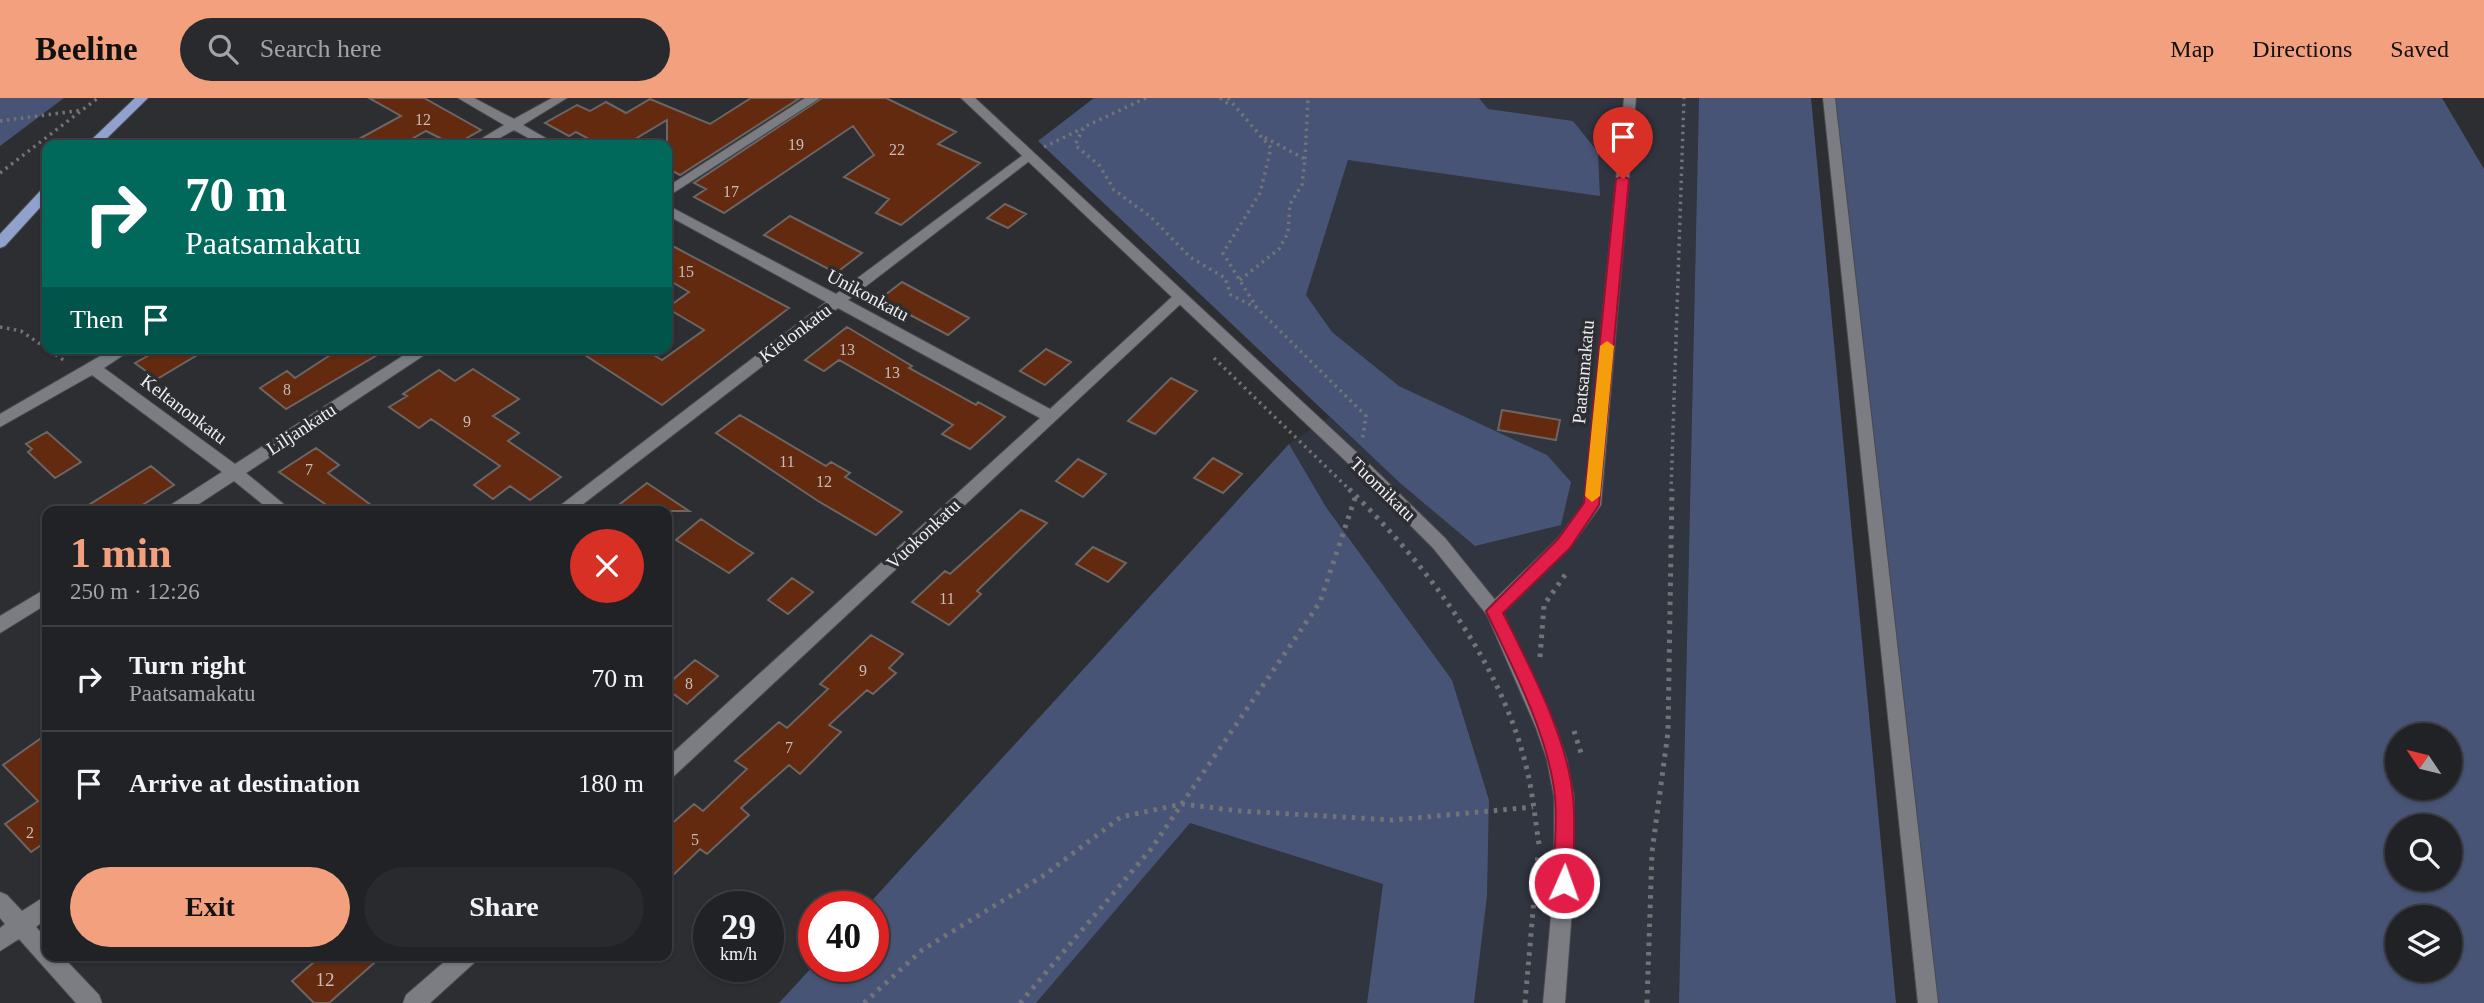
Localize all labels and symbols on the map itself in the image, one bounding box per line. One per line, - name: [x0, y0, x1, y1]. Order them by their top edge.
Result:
- pin: [1593, 107, 1653, 179]
- house number: 12: [415, 111, 431, 128]
- house number: 19: [788, 136, 804, 153]
- house number: 22: [889, 141, 905, 158]
- house number: 17: [723, 183, 739, 200]
- house number: 15: [678, 263, 694, 280]
- street label: Unikonkatu: [823, 265, 913, 326]
- street label: Kielonkatu: [755, 299, 835, 367]
- street label: Paatsamakatu: [1568, 319, 1598, 425]
- house number: 13: [839, 341, 855, 358]
- house number: 13: [884, 364, 900, 381]
- street label: Keltanonkatu: [137, 370, 232, 448]
- house number: 8: [283, 381, 291, 398]
- street label: Liljankatu: [263, 399, 340, 459]
- house number: 9: [463, 413, 471, 430]
- house number: 11: [779, 453, 795, 470]
- street label: Tuomikatu: [1346, 453, 1420, 526]
- house number: 7: [305, 461, 313, 478]
- house number: 12: [816, 473, 832, 490]
- street label: Vuokonkatu: [882, 494, 964, 573]
- house number: 11: [939, 590, 955, 607]
- house number: 9: [859, 662, 867, 679]
- house number: 8: [685, 675, 693, 692]
- north arrow: [2385, 723, 2462, 800]
- house number: 7: [785, 739, 793, 756]
- house number: 2: [26, 824, 34, 841]
- house number: 5: [691, 831, 699, 848]
- position arrow: [1527, 846, 1601, 920]
- speed limit sign: 40: [798, 891, 889, 982]
- house number: 12: [316, 969, 335, 990]

